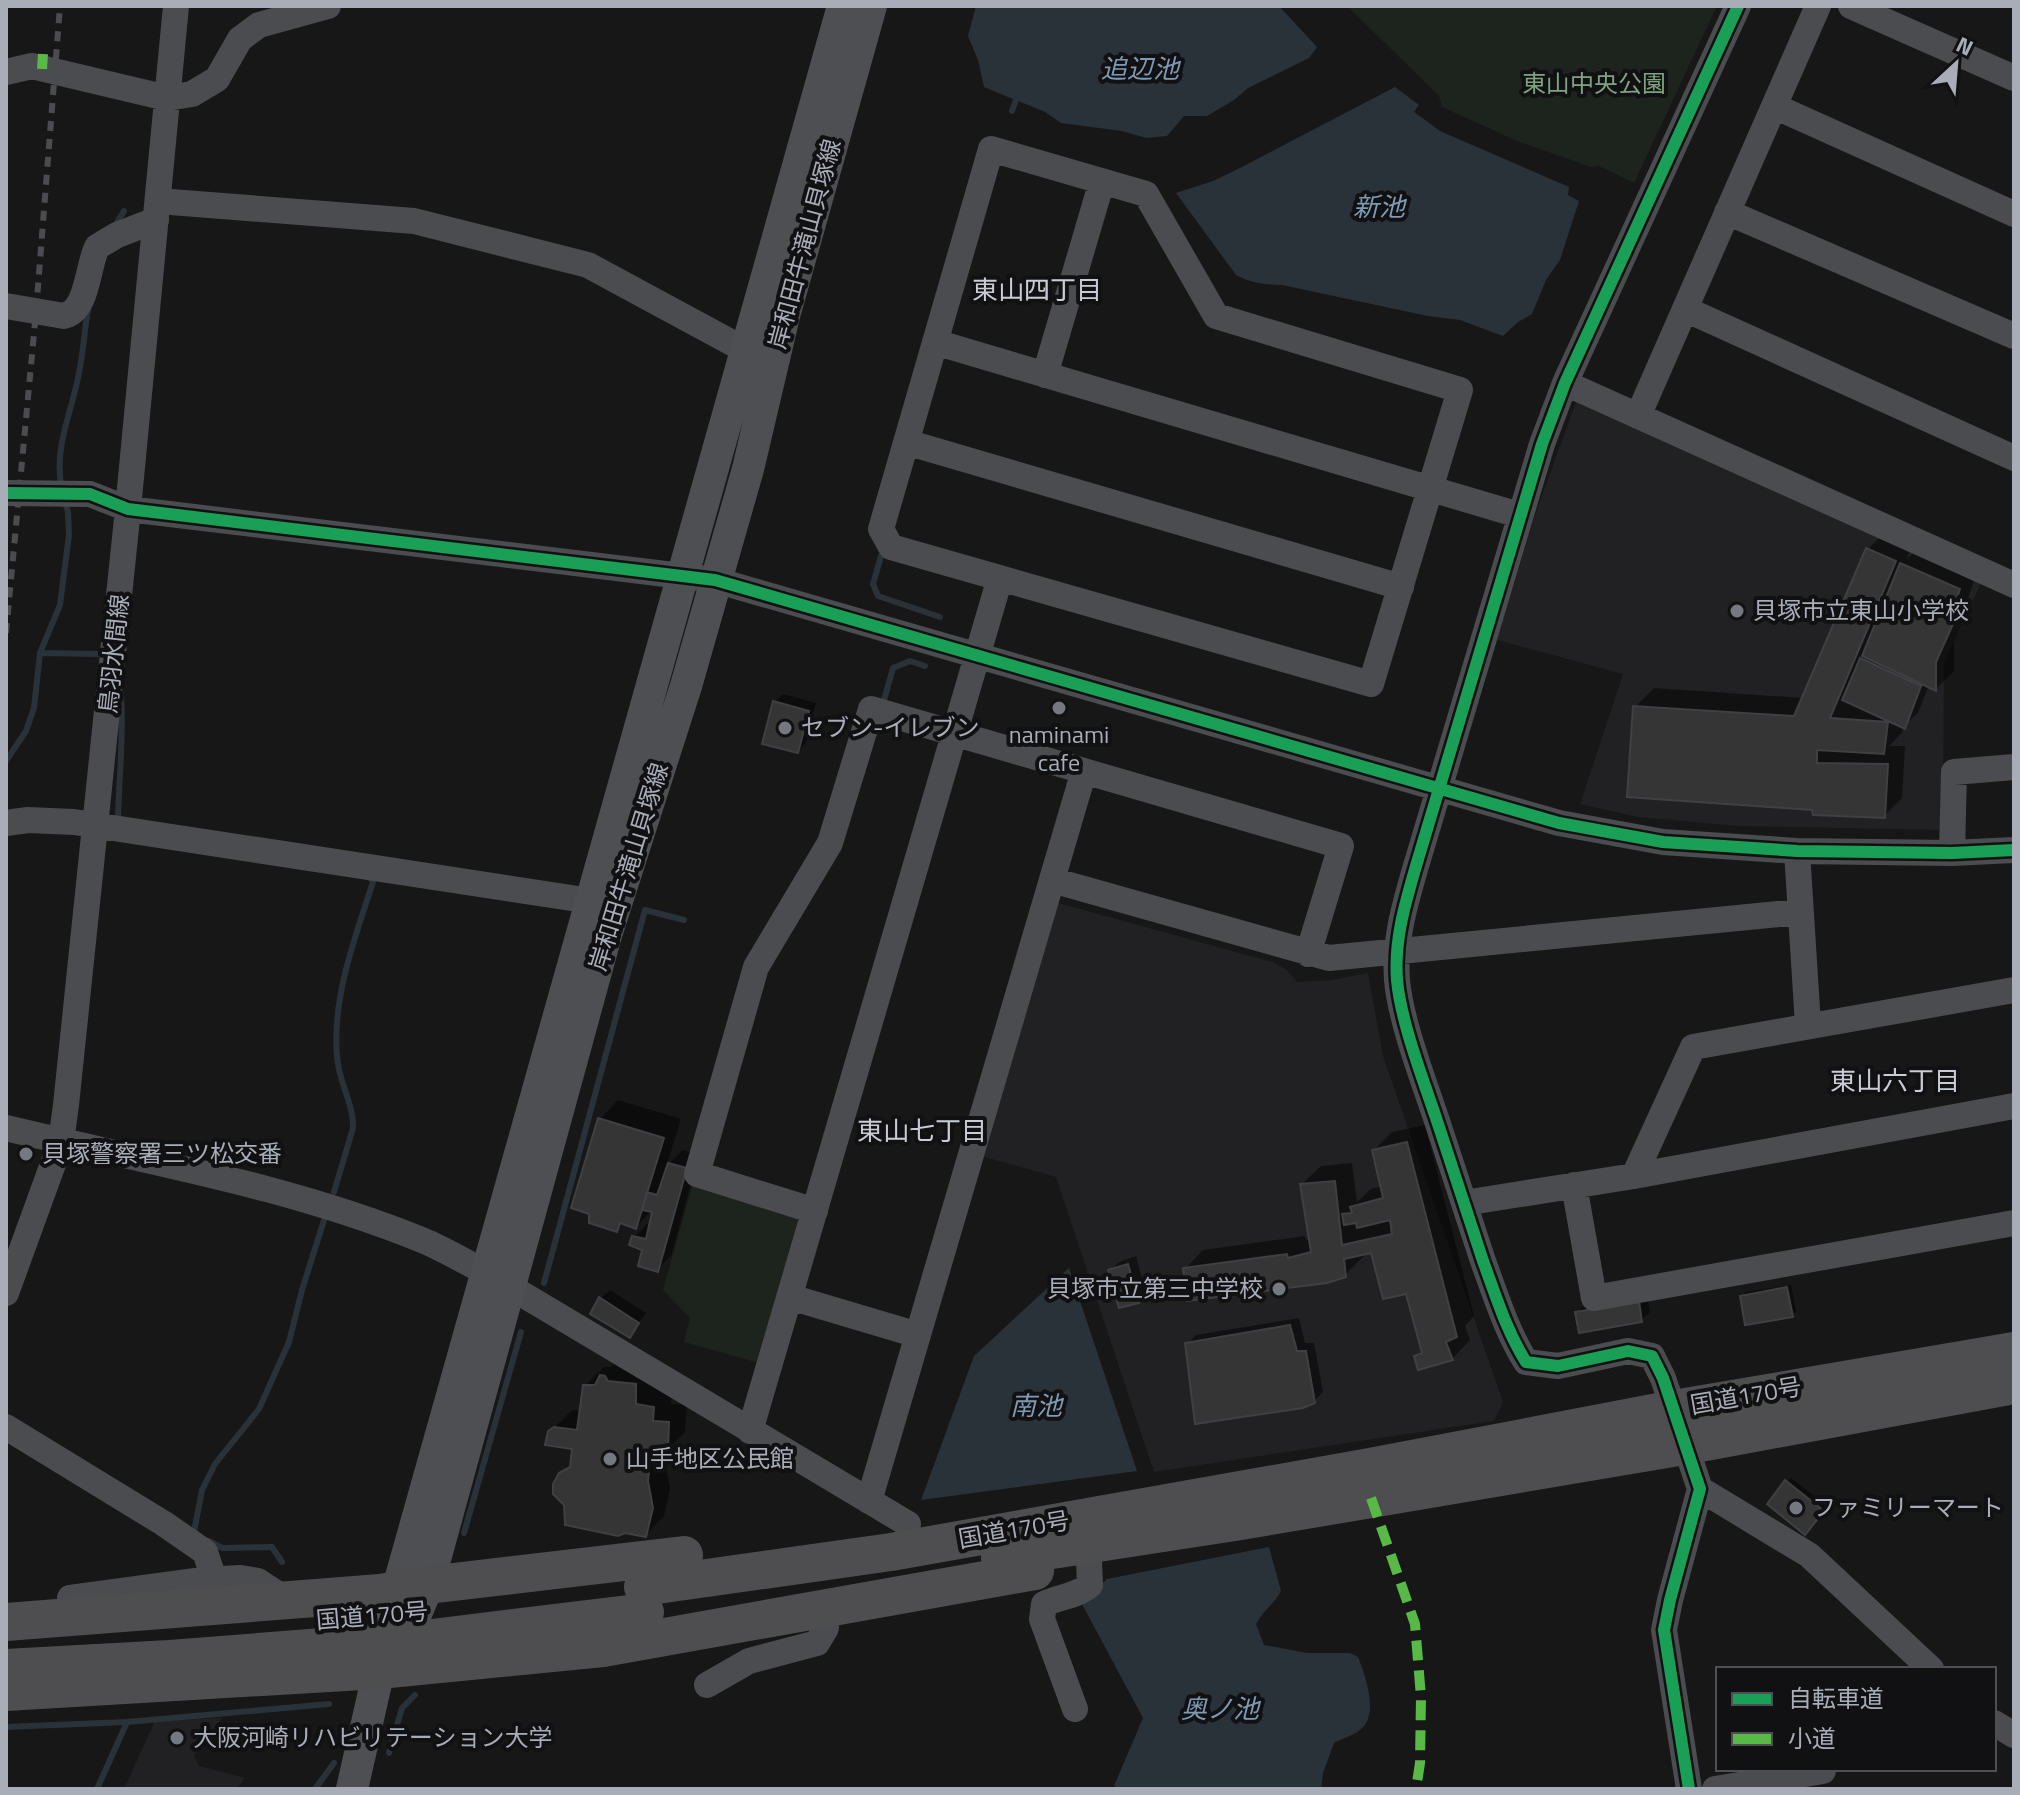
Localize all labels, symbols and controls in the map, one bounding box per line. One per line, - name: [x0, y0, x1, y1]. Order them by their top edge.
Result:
- north arrow: [1916, 24, 1996, 104]
- text: N: [1950, 27, 1979, 65]
- water label: 追辺池: [1101, 49, 1182, 88]
- park label: 東山中央公園: [1522, 65, 1666, 101]
- street label: 岸和田牛滝山貝塚線: [759, 135, 849, 353]
- water label: 新池: [1353, 187, 1408, 226]
- district label: 東山四丁目: [972, 270, 1102, 309]
- street label: 鳥羽水間線: [89, 592, 137, 715]
- place label: 貝塚市立東山小学校: [1753, 592, 1969, 628]
- marker: 貝塚市立東山小学校: [1728, 602, 1746, 620]
- marker: naminami cafe: [1050, 699, 1068, 717]
- place label: セブン-イレブン: [801, 709, 980, 745]
- place label: naminami cafe: [1009, 716, 1109, 780]
- marker: セブン-イレブン: [776, 719, 794, 737]
- street label: 岸和田牛滝山貝塚線: [579, 758, 677, 975]
- district label: 東山六丁目: [1830, 1061, 1960, 1100]
- district label: 東山七丁目: [857, 1111, 987, 1150]
- place label: 貝塚警察署三ツ松交番: [42, 1135, 282, 1171]
- marker: 貝塚警察署三ツ松交番: [17, 1145, 35, 1163]
- place label: 貝塚市立第三中学校: [1047, 1270, 1263, 1306]
- marker: 貝塚市立第三中学校: [1270, 1280, 1288, 1298]
- street label: 国道170号: [1687, 1368, 1804, 1422]
- water label: 南池: [1010, 1386, 1065, 1425]
- place label: 山手地区公民館: [626, 1440, 794, 1476]
- marker: 山手地区公民館: [601, 1450, 619, 1468]
- place label: ファミリーマート: [1812, 1489, 2004, 1525]
- marker: ファミリーマート: [1787, 1499, 1805, 1517]
- street label: 国道170号: [955, 1502, 1072, 1556]
- street label: 国道170号: [314, 1592, 429, 1638]
- legend: [1716, 1667, 1996, 1771]
- text: 自転車道: [1788, 1680, 1884, 1716]
- water label: 奥ノ池: [1181, 1689, 1262, 1728]
- place label: 大阪河崎リハビリテーション大学: [193, 1719, 553, 1755]
- text: 小道: [1788, 1720, 1836, 1756]
- marker: 大阪河崎リハビリテーション大学: [168, 1729, 186, 1747]

